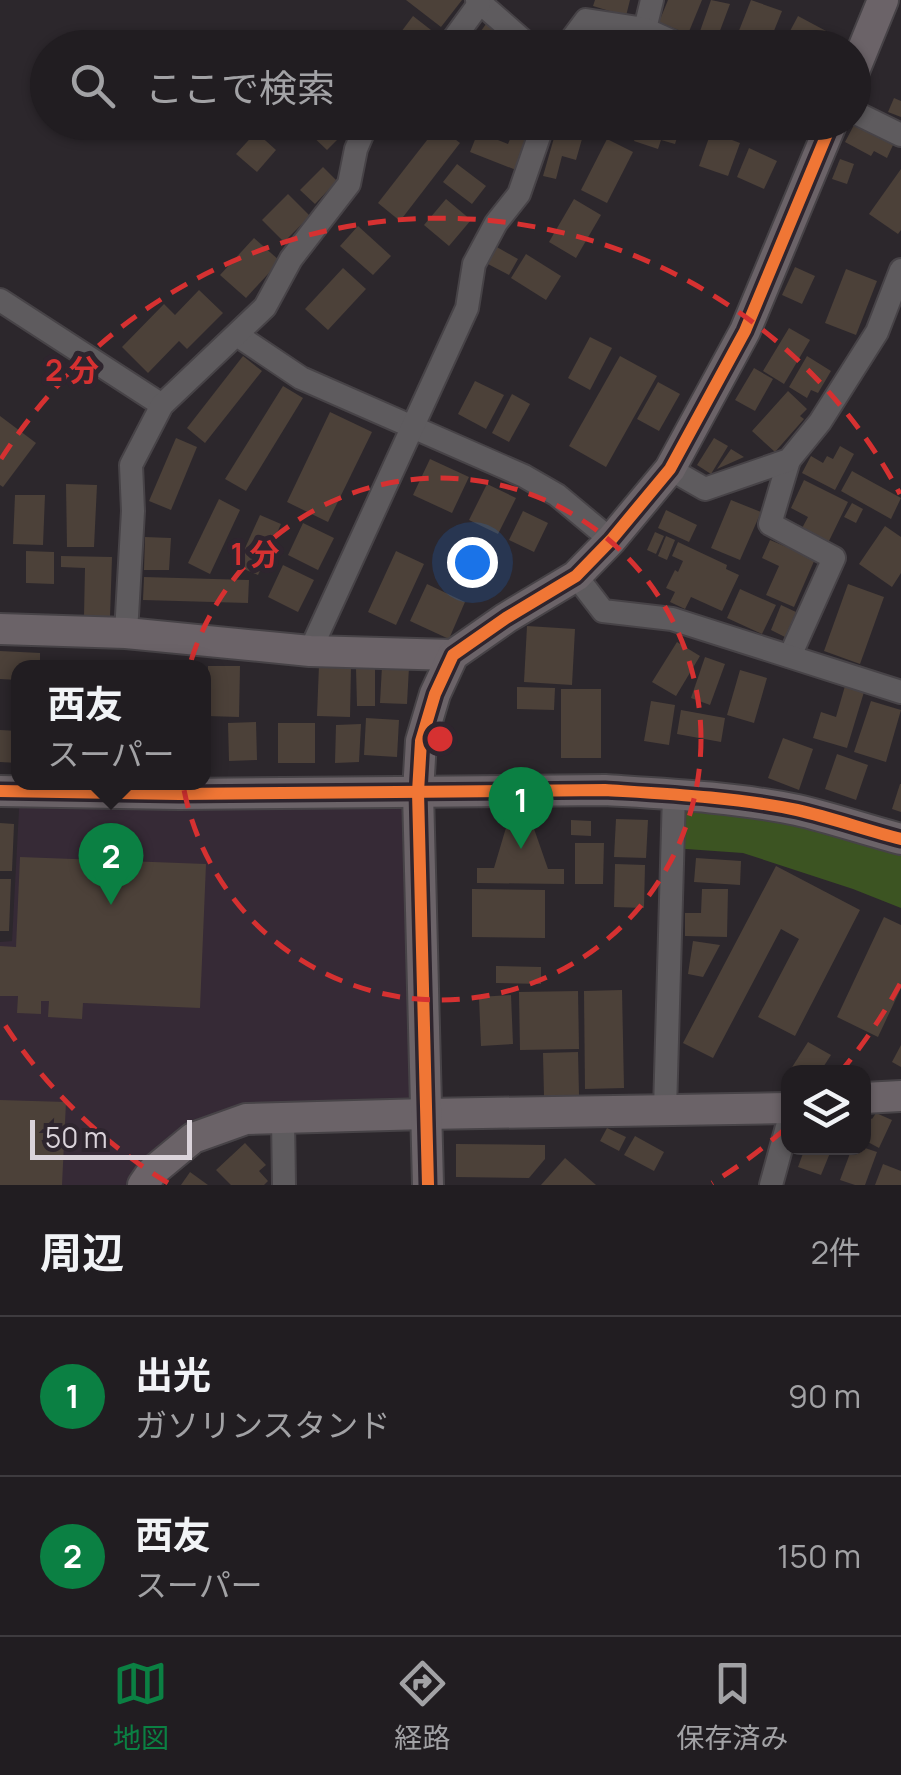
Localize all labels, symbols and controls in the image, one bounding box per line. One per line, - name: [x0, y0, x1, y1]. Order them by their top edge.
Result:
- search box: [30, 30, 871, 140]
- icon: search: [65, 58, 120, 113]
- text: ここで検索: [145, 61, 335, 113]
- text: 2 分: [45, 349, 99, 390]
- text: 1 分: [230, 533, 280, 574]
- your location: [447, 537, 498, 588]
- popup: [11, 660, 211, 790]
- text: 西友: [47, 677, 123, 729]
- centre of rings: [422, 721, 458, 757]
- text: スーパー: [47, 732, 175, 776]
- pin: 1: [488, 766, 554, 849]
- pin: 2: [78, 822, 144, 905]
- map controls: [781, 1065, 871, 1155]
- button: layers: [781, 1065, 871, 1155]
- scale bar: [30, 1115, 192, 1160]
- text: 50 m: [45, 1118, 108, 1156]
- text: 周辺: [40, 1223, 124, 1281]
- text: 2件: [811, 1230, 861, 1274]
- text: 出光: [135, 1348, 211, 1400]
- text: 1: [65, 1374, 80, 1418]
- text: 90 m: [788, 1374, 861, 1418]
- text: ガソリンスタンド: [135, 1403, 390, 1447]
- text: 西友: [135, 1508, 211, 1560]
- text: 2: [63, 1534, 82, 1578]
- text: 150 m: [777, 1534, 861, 1578]
- text: スーパー: [135, 1563, 263, 1607]
- tab: 地図: [113, 1656, 169, 1756]
- tab: 経路: [394, 1656, 450, 1756]
- tab: 保存済み: [676, 1656, 788, 1756]

